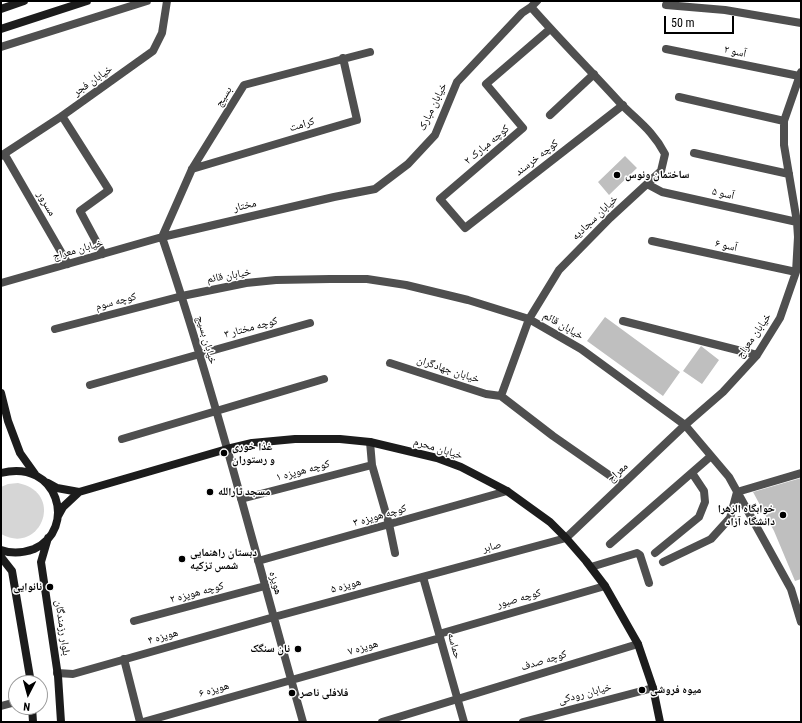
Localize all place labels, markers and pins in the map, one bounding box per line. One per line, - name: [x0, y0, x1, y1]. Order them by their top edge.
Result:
- place label: ساختمان ونوس: [625, 168, 689, 182]
- marker: ساختمان ونوس: [612, 170, 622, 180]
- place label: غذا خوری و رستوران: [232, 440, 275, 466]
- marker: غذا خوری و رستوران: [219, 448, 229, 458]
- place label: مسجد ثارالله: [218, 485, 270, 499]
- marker: مسجد ثارالله: [205, 487, 215, 497]
- place label: خوابگاه الزهرا دانشگاه آزاد: [718, 502, 775, 528]
- marker: خوابگاه الزهرا دانشگاه آزاد: [778, 510, 788, 520]
- place label: دبستان راهنمایی شمس تزکیه: [190, 546, 257, 572]
- marker: دبستان راهنمایی شمس تزکیه: [177, 554, 187, 564]
- place label: نانوایی: [13, 580, 42, 594]
- marker: نانوایی: [45, 582, 55, 592]
- place label: نان سنگک: [250, 642, 290, 656]
- marker: نان سنگک: [293, 644, 303, 654]
- place label: میوه فروشی: [650, 683, 702, 697]
- marker: میوه فروشی: [637, 685, 647, 695]
- place label: فلافلی ناصر: [300, 686, 348, 700]
- marker: فلافلی ناصر: [287, 688, 297, 698]

